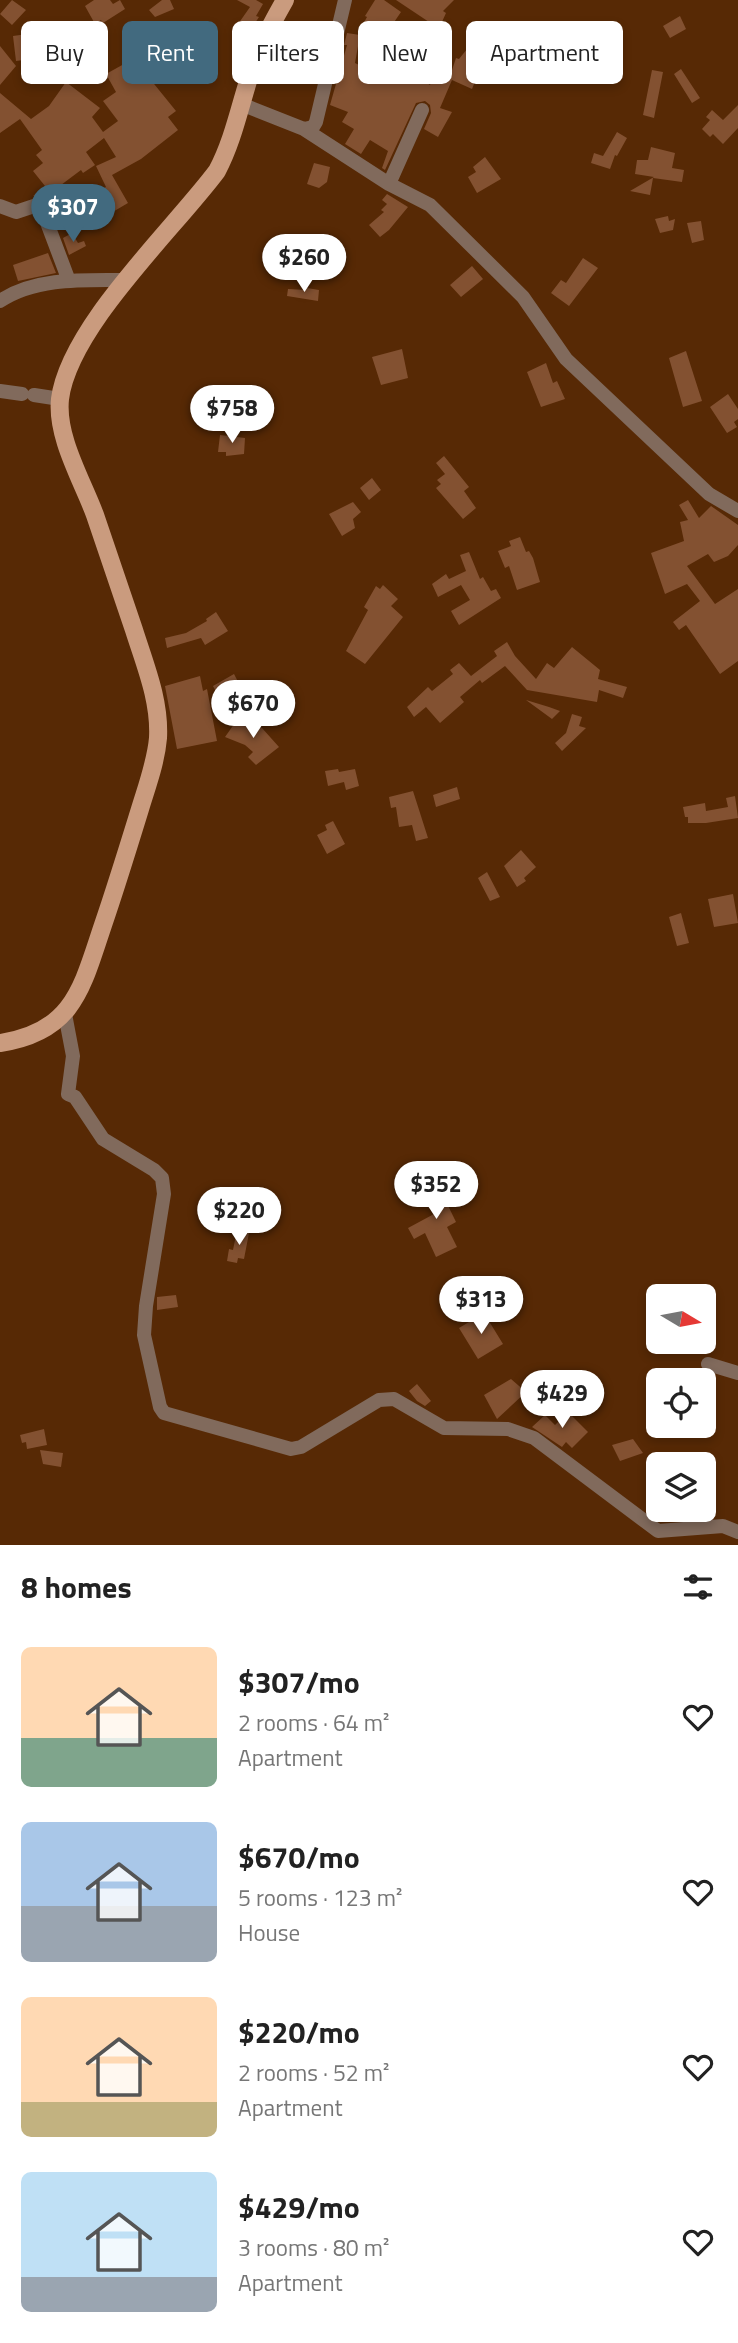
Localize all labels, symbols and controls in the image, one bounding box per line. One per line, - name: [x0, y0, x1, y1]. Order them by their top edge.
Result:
- chip: Buy: [21, 21, 108, 84]
- chip: Rent: [122, 21, 218, 84]
- chip: Filters: [232, 21, 344, 84]
- chip: New: [358, 21, 452, 84]
- chip: Apartment: [466, 21, 623, 84]
- pin: $307: [32, 184, 114, 244]
- text: $307: [47, 189, 99, 224]
- pin: $260: [263, 234, 345, 294]
- text: $260: [278, 239, 330, 274]
- pin: $758: [191, 386, 273, 445]
- text: $758: [206, 390, 258, 425]
- pin: $670: [212, 680, 294, 740]
- text: $670: [227, 685, 279, 720]
- pin: $352: [395, 1162, 477, 1221]
- text: $352: [410, 1166, 462, 1201]
- pin: $220: [198, 1188, 280, 1247]
- text: $220: [213, 1192, 265, 1227]
- pin: $313: [440, 1276, 522, 1336]
- text: $313: [455, 1281, 507, 1316]
- north arrow: [646, 1284, 716, 1354]
- map controls: [646, 1284, 716, 1522]
- button: locate: [646, 1368, 716, 1438]
- pin: $429: [521, 1370, 603, 1430]
- text: $429: [536, 1375, 588, 1410]
- button: layers: [646, 1452, 716, 1522]
- text: 8 homes: [21, 1564, 132, 1610]
- icon: filters: [679, 1568, 717, 1606]
- text: $307/mo: [238, 1659, 360, 1705]
- icon: home: [77, 1675, 161, 1759]
- icon: heart: [679, 1698, 717, 1736]
- text: 2 rooms · 64 m²: [238, 1705, 389, 1740]
- text: Apartment: [238, 1740, 343, 1775]
- text: $670/mo: [238, 1834, 360, 1880]
- icon: home: [77, 1850, 161, 1934]
- icon: heart: [679, 1873, 717, 1911]
- text: 5 rooms · 123 m²: [238, 1880, 402, 1915]
- text: House: [238, 1915, 300, 1950]
- text: $220/mo: [238, 2009, 360, 2055]
- icon: home: [77, 2025, 161, 2109]
- icon: heart: [679, 2048, 717, 2086]
- text: 2 rooms · 52 m²: [238, 2055, 389, 2090]
- text: Apartment: [238, 2090, 343, 2125]
- text: $429/mo: [238, 2184, 360, 2230]
- icon: home: [77, 2200, 161, 2284]
- icon: heart: [679, 2223, 717, 2261]
- text: 3 rooms · 80 m²: [238, 2230, 389, 2265]
- text: Apartment: [238, 2265, 343, 2300]

